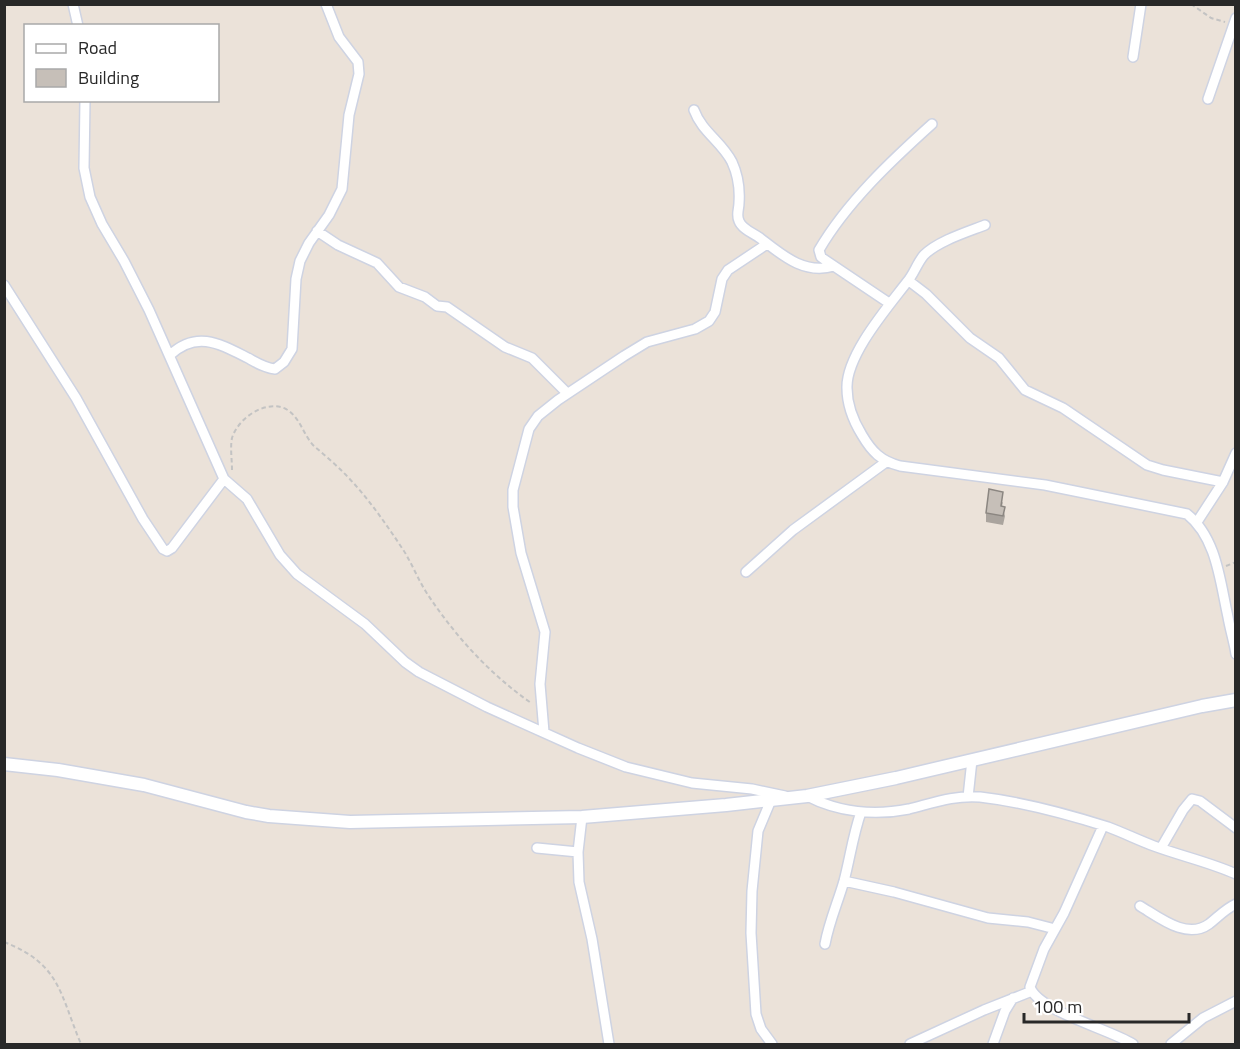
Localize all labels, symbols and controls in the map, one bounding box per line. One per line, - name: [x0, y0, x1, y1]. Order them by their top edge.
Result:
- legend: [24, 24, 219, 102]
- text: Road: [78, 34, 117, 61]
- text: Building: [78, 64, 139, 91]
- scale bar: [1024, 986, 1189, 1024]
- text: 100 m: [1033, 993, 1082, 1020]

